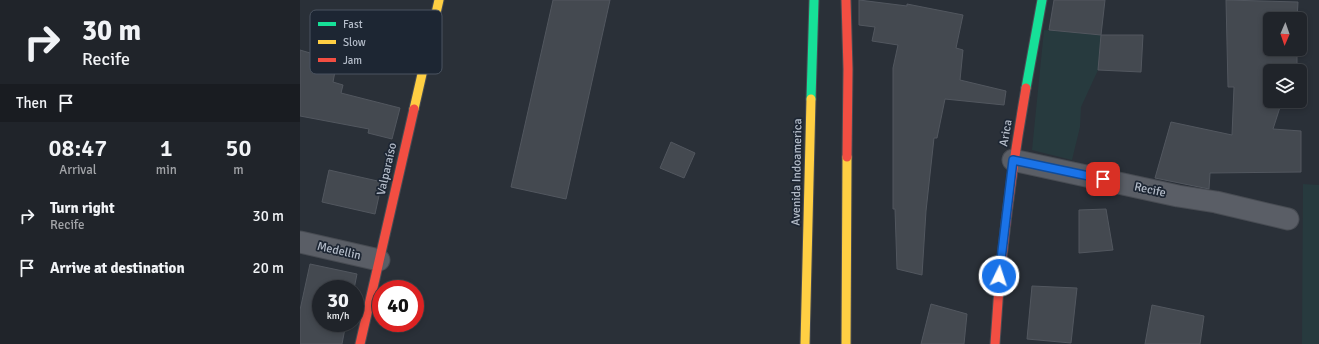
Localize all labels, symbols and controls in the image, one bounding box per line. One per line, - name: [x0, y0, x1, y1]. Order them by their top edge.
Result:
- legend: [310, 10, 442, 74]
- north arrow: [1263, 12, 1307, 56]
- map controls: [1263, 12, 1307, 108]
- text: 30 m: [82, 14, 141, 48]
- icon: right: [16, 16, 68, 68]
- text: Fast: [343, 18, 363, 31]
- text: Slow: [343, 36, 366, 49]
- text: Recife: [82, 48, 130, 70]
- text: Jam: [343, 54, 362, 67]
- button: layers: [1263, 64, 1307, 108]
- icon: arrive: [55, 92, 77, 114]
- text: Then: [16, 94, 47, 112]
- street label: Avenida Indoamerica: [789, 118, 805, 226]
- street label: Arica: [996, 118, 1016, 148]
- text: 08:47: [49, 133, 107, 163]
- text: 1: [160, 133, 173, 163]
- text: 50: [225, 133, 251, 163]
- street label: Valparaíso: [374, 141, 400, 197]
- text: Arrival: [59, 162, 97, 178]
- text: min: [156, 162, 177, 178]
- text: m: [233, 162, 244, 178]
- pin: [1086, 162, 1120, 196]
- icon: arrive: [1092, 168, 1114, 190]
- street label: Recife: [1133, 179, 1167, 201]
- text: Turn right: [50, 199, 115, 217]
- icon: right: [16, 205, 38, 227]
- text: 30 m: [253, 207, 284, 225]
- text: Recife: [50, 217, 85, 233]
- street label: Medellin: [316, 239, 362, 263]
- position arrow: [978, 255, 1020, 297]
- icon: arrive: [16, 257, 38, 279]
- text: Arrive at destination: [50, 259, 185, 277]
- text: 20 m: [253, 259, 284, 277]
- speed limit sign: 40: [372, 280, 424, 332]
- text: 30: [327, 288, 349, 313]
- text: km/h: [327, 310, 349, 322]

